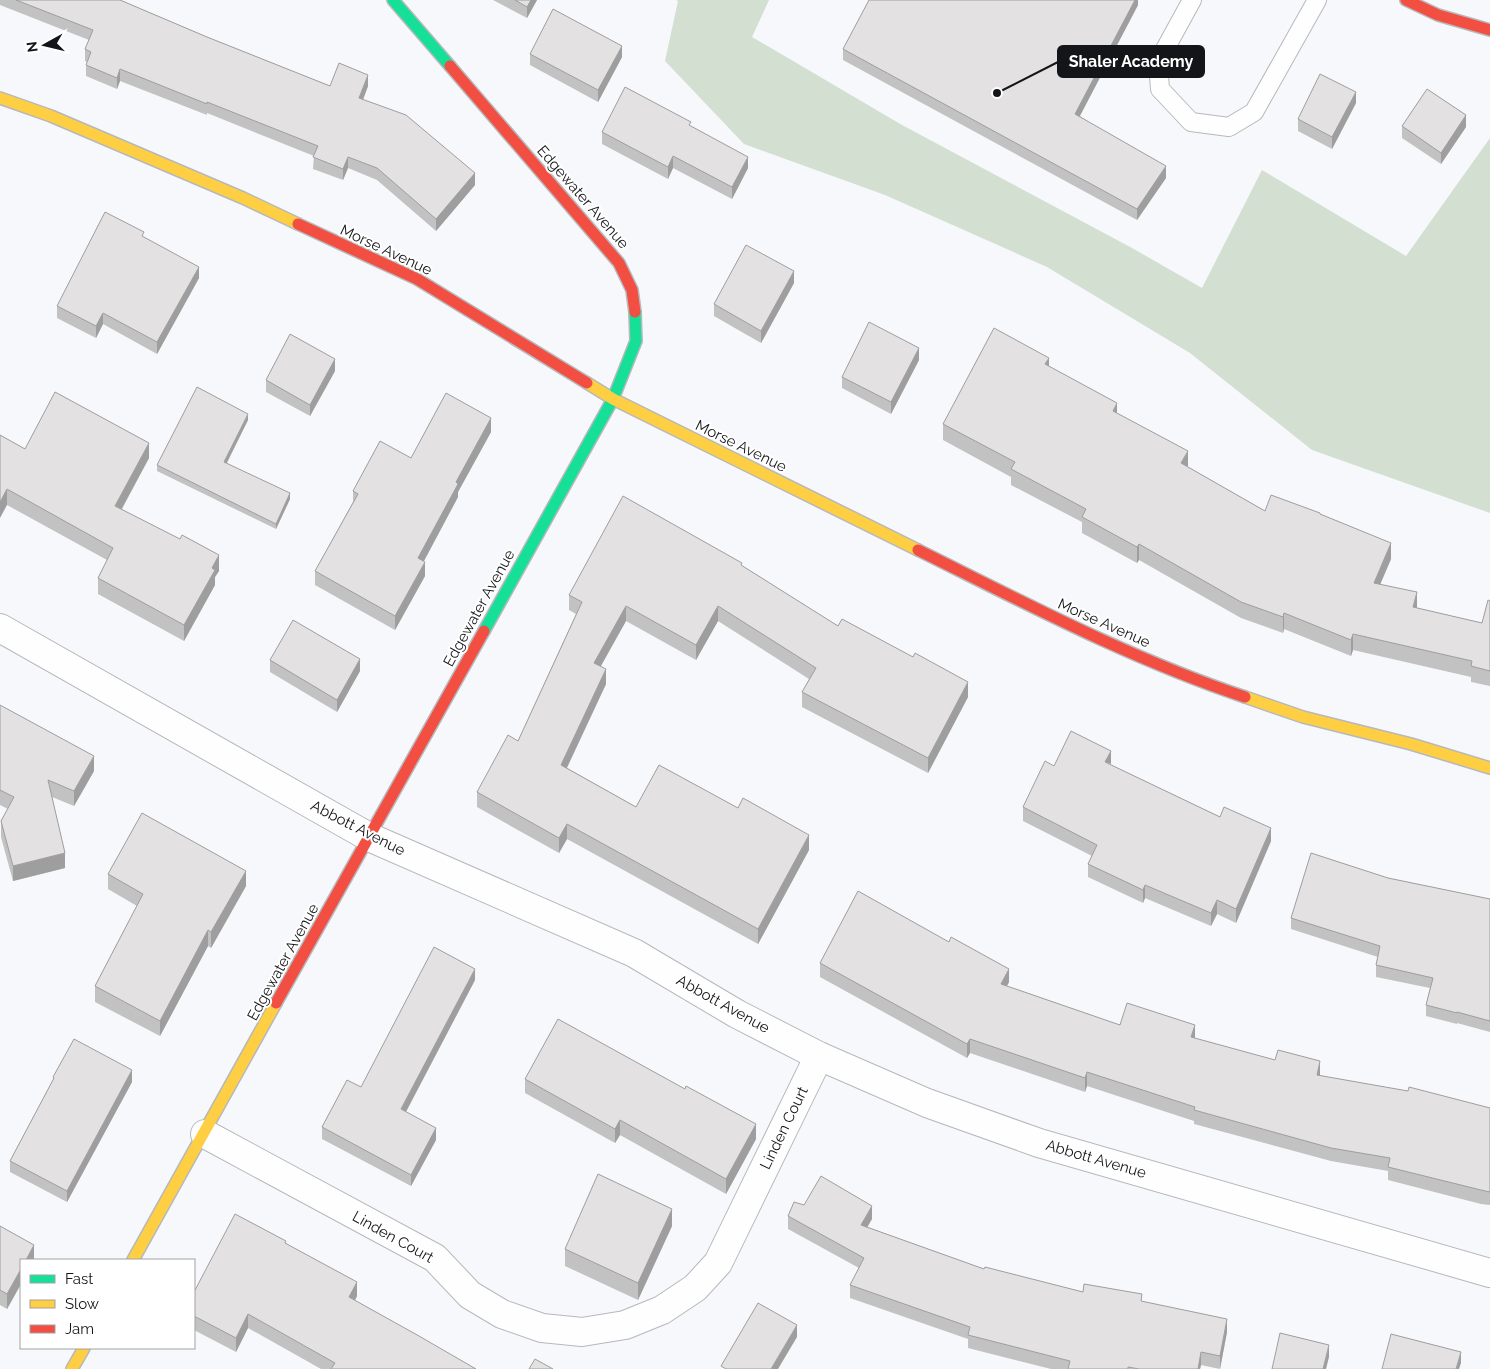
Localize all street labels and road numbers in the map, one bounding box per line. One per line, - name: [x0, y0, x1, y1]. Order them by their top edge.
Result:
- street label: Edgewater Avenue: [533, 142, 633, 252]
- street label: Morse Avenue: [337, 221, 435, 279]
- street label: Morse Avenue: [692, 416, 790, 476]
- street label: Edgewater Avenue: [439, 546, 519, 670]
- street label: Morse Avenue: [1055, 595, 1153, 651]
- street label: Abbott Avenue: [308, 796, 408, 860]
- street label: Edgewater Avenue: [243, 900, 323, 1024]
- street label: Abbott Avenue: [673, 971, 773, 1037]
- street label: Linden Court: [756, 1084, 812, 1172]
- street label: Abbott Avenue: [1044, 1136, 1148, 1182]
- street label: Linden Court: [349, 1207, 437, 1267]

